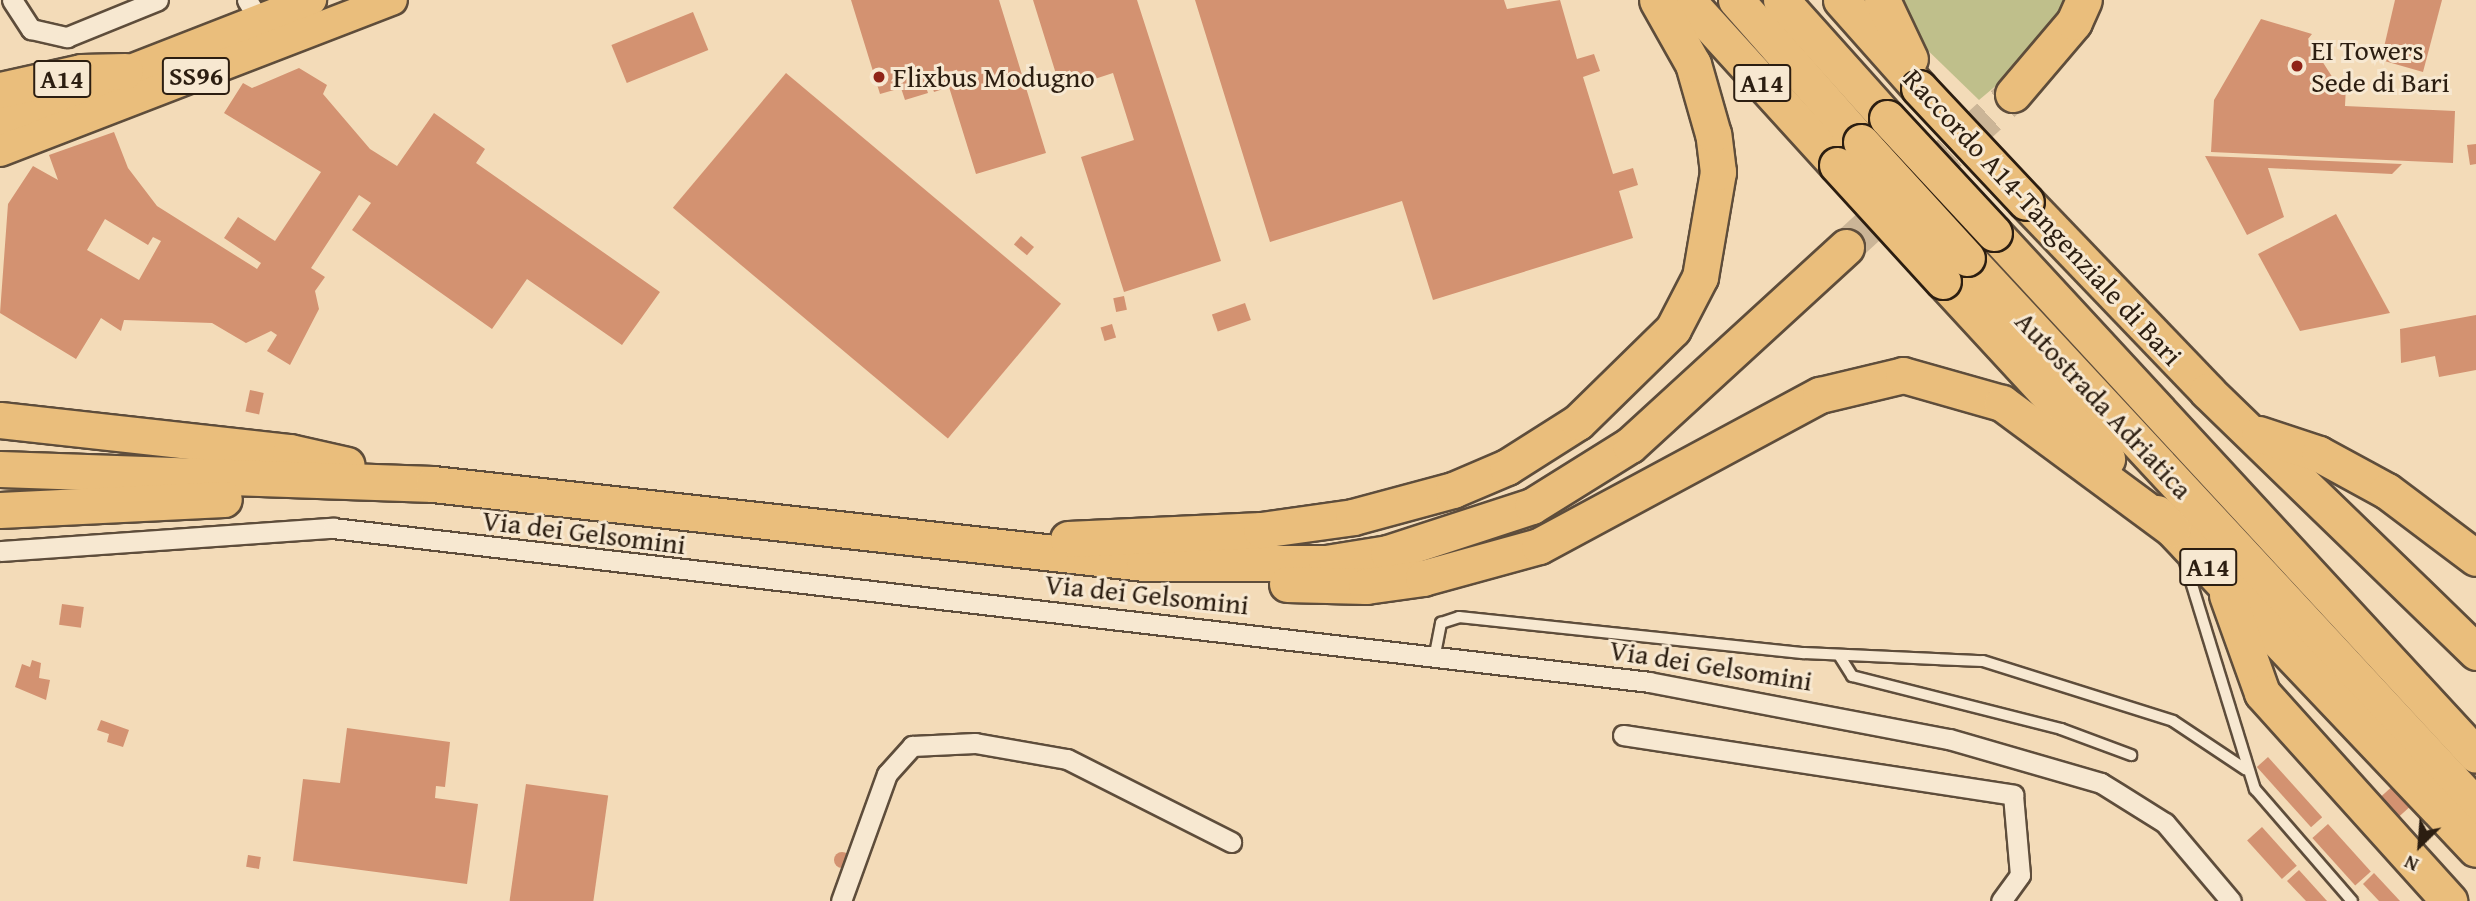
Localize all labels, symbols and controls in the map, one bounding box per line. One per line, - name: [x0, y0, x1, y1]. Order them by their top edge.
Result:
- place label: EI Towers Sede di Bari: [2311, 33, 2450, 99]
- road number: SS96: [161, 54, 231, 99]
- road number: A14: [32, 57, 92, 102]
- marker: EI Towers Sede di Bari: [2289, 58, 2305, 74]
- place label: Flixbus Modugno: [893, 60, 1095, 94]
- road number: A14: [1732, 60, 1792, 106]
- street label: Raccordo A14-Tangenziale di Bari: [1897, 62, 2189, 372]
- marker: Flixbus Modugno: [871, 69, 887, 85]
- street label: Autostrada Adriatica: [2008, 304, 2200, 506]
- street label: Via dei Gelsomini: [480, 503, 688, 561]
- road number: A14: [2178, 544, 2238, 590]
- street label: Via dei Gelsomini: [1043, 567, 1251, 621]
- street label: Via dei Gelsomini: [1607, 632, 1815, 698]
- north arrow: [2385, 810, 2455, 880]
- text: N: [2399, 849, 2423, 879]

